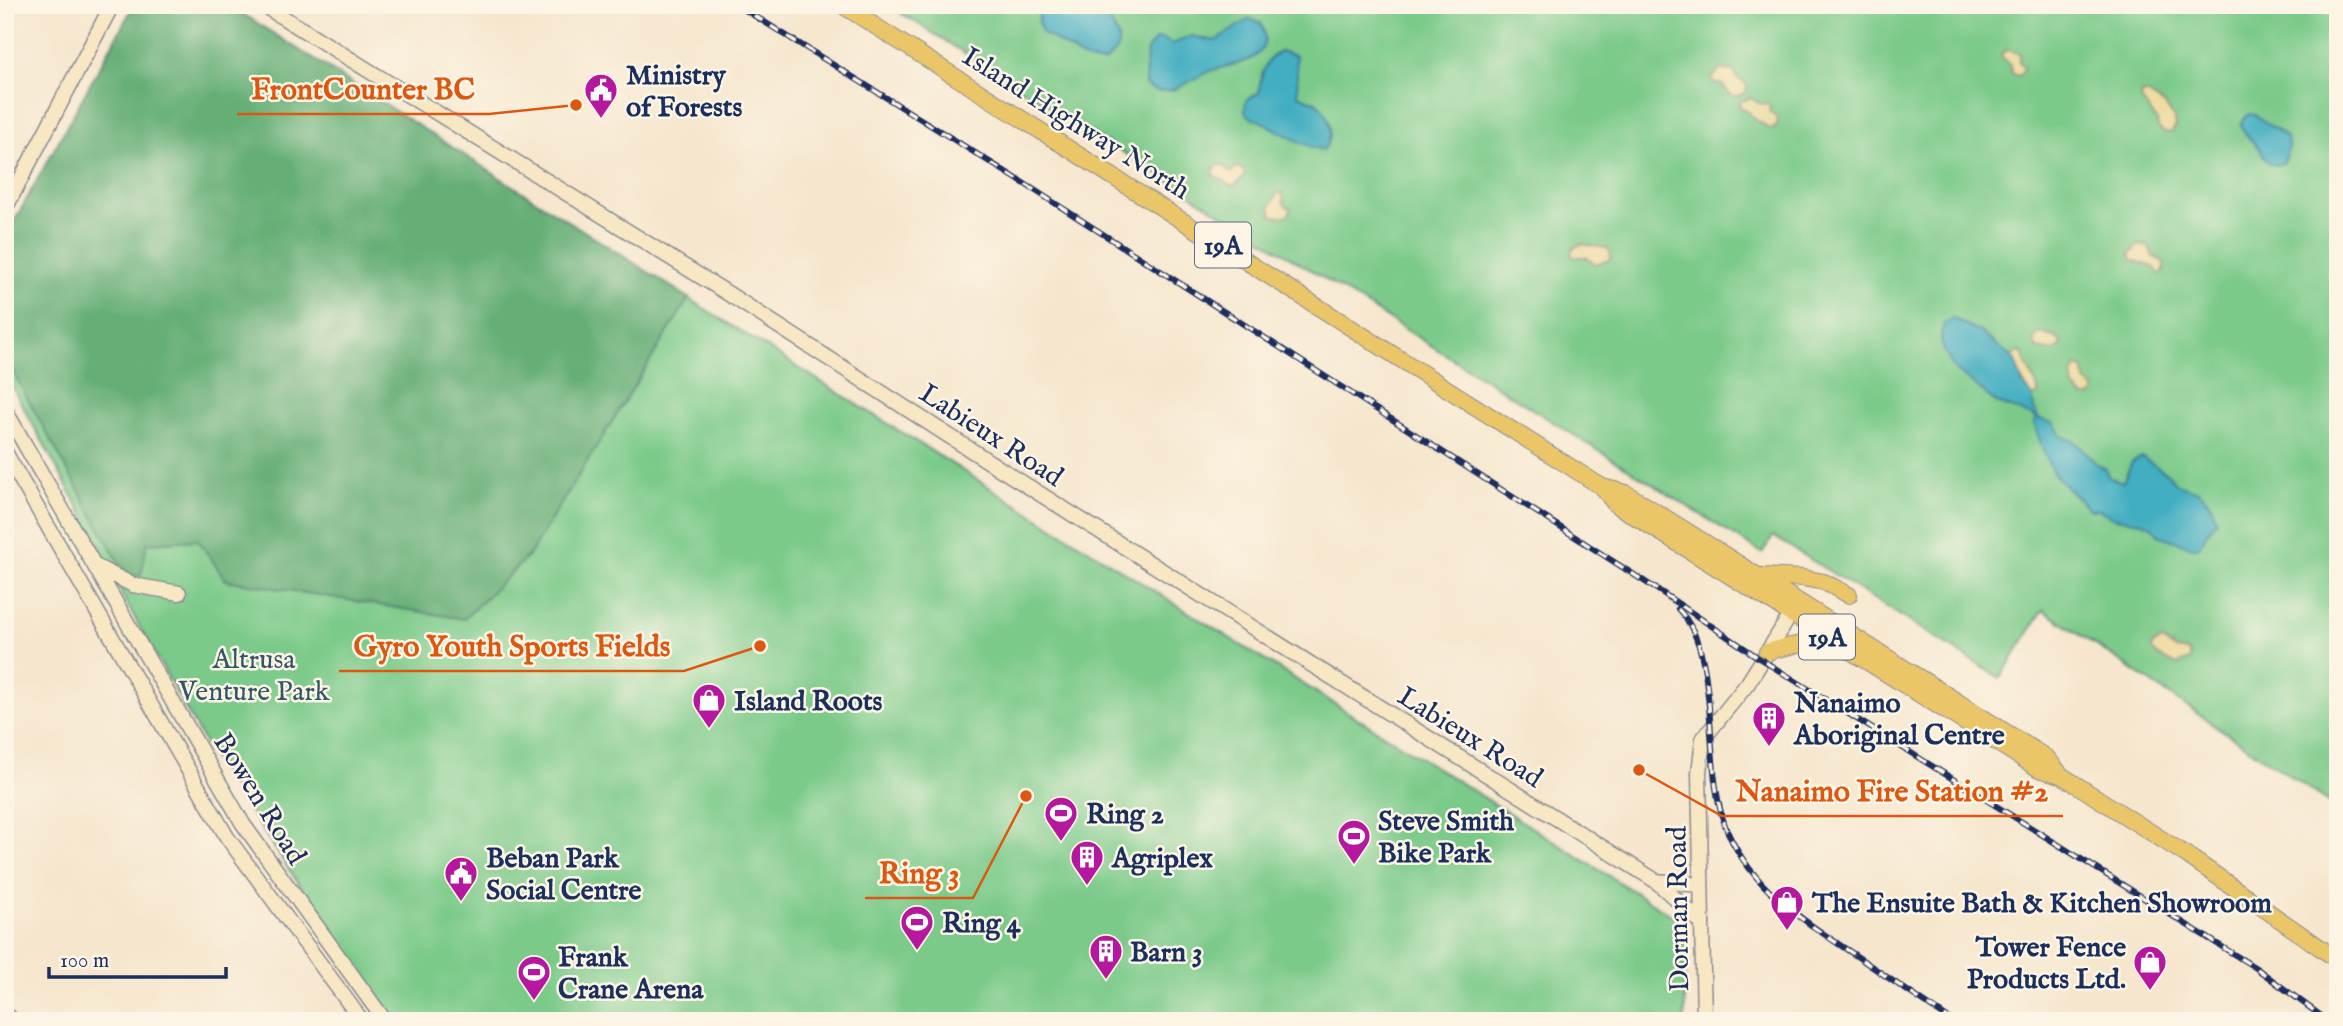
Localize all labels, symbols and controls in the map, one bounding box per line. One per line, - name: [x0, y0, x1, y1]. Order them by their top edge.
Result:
- street label: Island Highway North: [955, 40, 1196, 208]
- place label: Ministry of Forests: [626, 59, 742, 126]
- callout: FrontCounter BC: [237, 63, 489, 114]
- public building icon: Ministry of Forests: [582, 71, 620, 120]
- text: FrontCounter BC: [251, 72, 475, 110]
- road number: 19A: [1195, 222, 1251, 268]
- street label: Labieux Road: [912, 377, 1069, 496]
- road number: 19A: [1799, 614, 1855, 660]
- callout: Gyro Youth Sports Fields: [339, 620, 684, 671]
- text: Gyro Youth Sports Fields: [354, 629, 670, 667]
- park label: Altrusa Venture Park: [177, 643, 331, 710]
- street label: Labieux Road: [1391, 680, 1549, 797]
- shop icon: Island Roots: [690, 681, 728, 730]
- place label: Island Roots: [734, 685, 883, 720]
- place label: Nanaimo Aboriginal Centre: [1793, 687, 2005, 754]
- building icon: Nanaimo Aboriginal Centre: [1750, 699, 1788, 748]
- street label: Bowen Road: [205, 727, 313, 872]
- callout: Nanaimo Fire Station #2: [1722, 765, 2063, 816]
- text: Nanaimo Fire Station #2: [1735, 774, 2048, 812]
- sports icon: Ring 2: [1042, 794, 1080, 843]
- place label: Ring 2: [1086, 798, 1164, 833]
- place label: Steve Smith Bike Park: [1378, 805, 1515, 872]
- sports icon: Steve Smith Bike Park: [1335, 817, 1373, 866]
- street label: Dorman Road: [1661, 826, 1698, 992]
- building icon: Agriplex: [1068, 838, 1106, 887]
- place label: Beban Park Social Centre: [486, 842, 641, 909]
- place label: Agriplex: [1111, 842, 1213, 877]
- callout: Ring 3: [865, 847, 973, 898]
- public building icon: Beban Park Social Centre: [442, 854, 480, 903]
- text: Ring 3: [879, 856, 959, 894]
- shop icon: The Ensuite Bath & Kitchen Showroom: [1768, 883, 1806, 932]
- place label: The Ensuite Bath & Kitchen Showroom: [1811, 887, 2272, 922]
- sports icon: Ring 4: [898, 903, 936, 952]
- place label: Ring 4: [942, 907, 1021, 942]
- place label: Tower Fence Products Ltd.: [1967, 931, 2126, 998]
- building icon: Barn 3: [1087, 932, 1125, 981]
- scale bar: [49, 935, 226, 979]
- place label: Barn 3: [1130, 936, 1202, 971]
- place label: Frank Crane Arena: [558, 941, 704, 1008]
- shop icon: Tower Fence Products Ltd.: [2131, 943, 2169, 992]
- text: 100 m: [60, 948, 109, 975]
- sports icon: Frank Crane Arena: [515, 953, 553, 1002]

